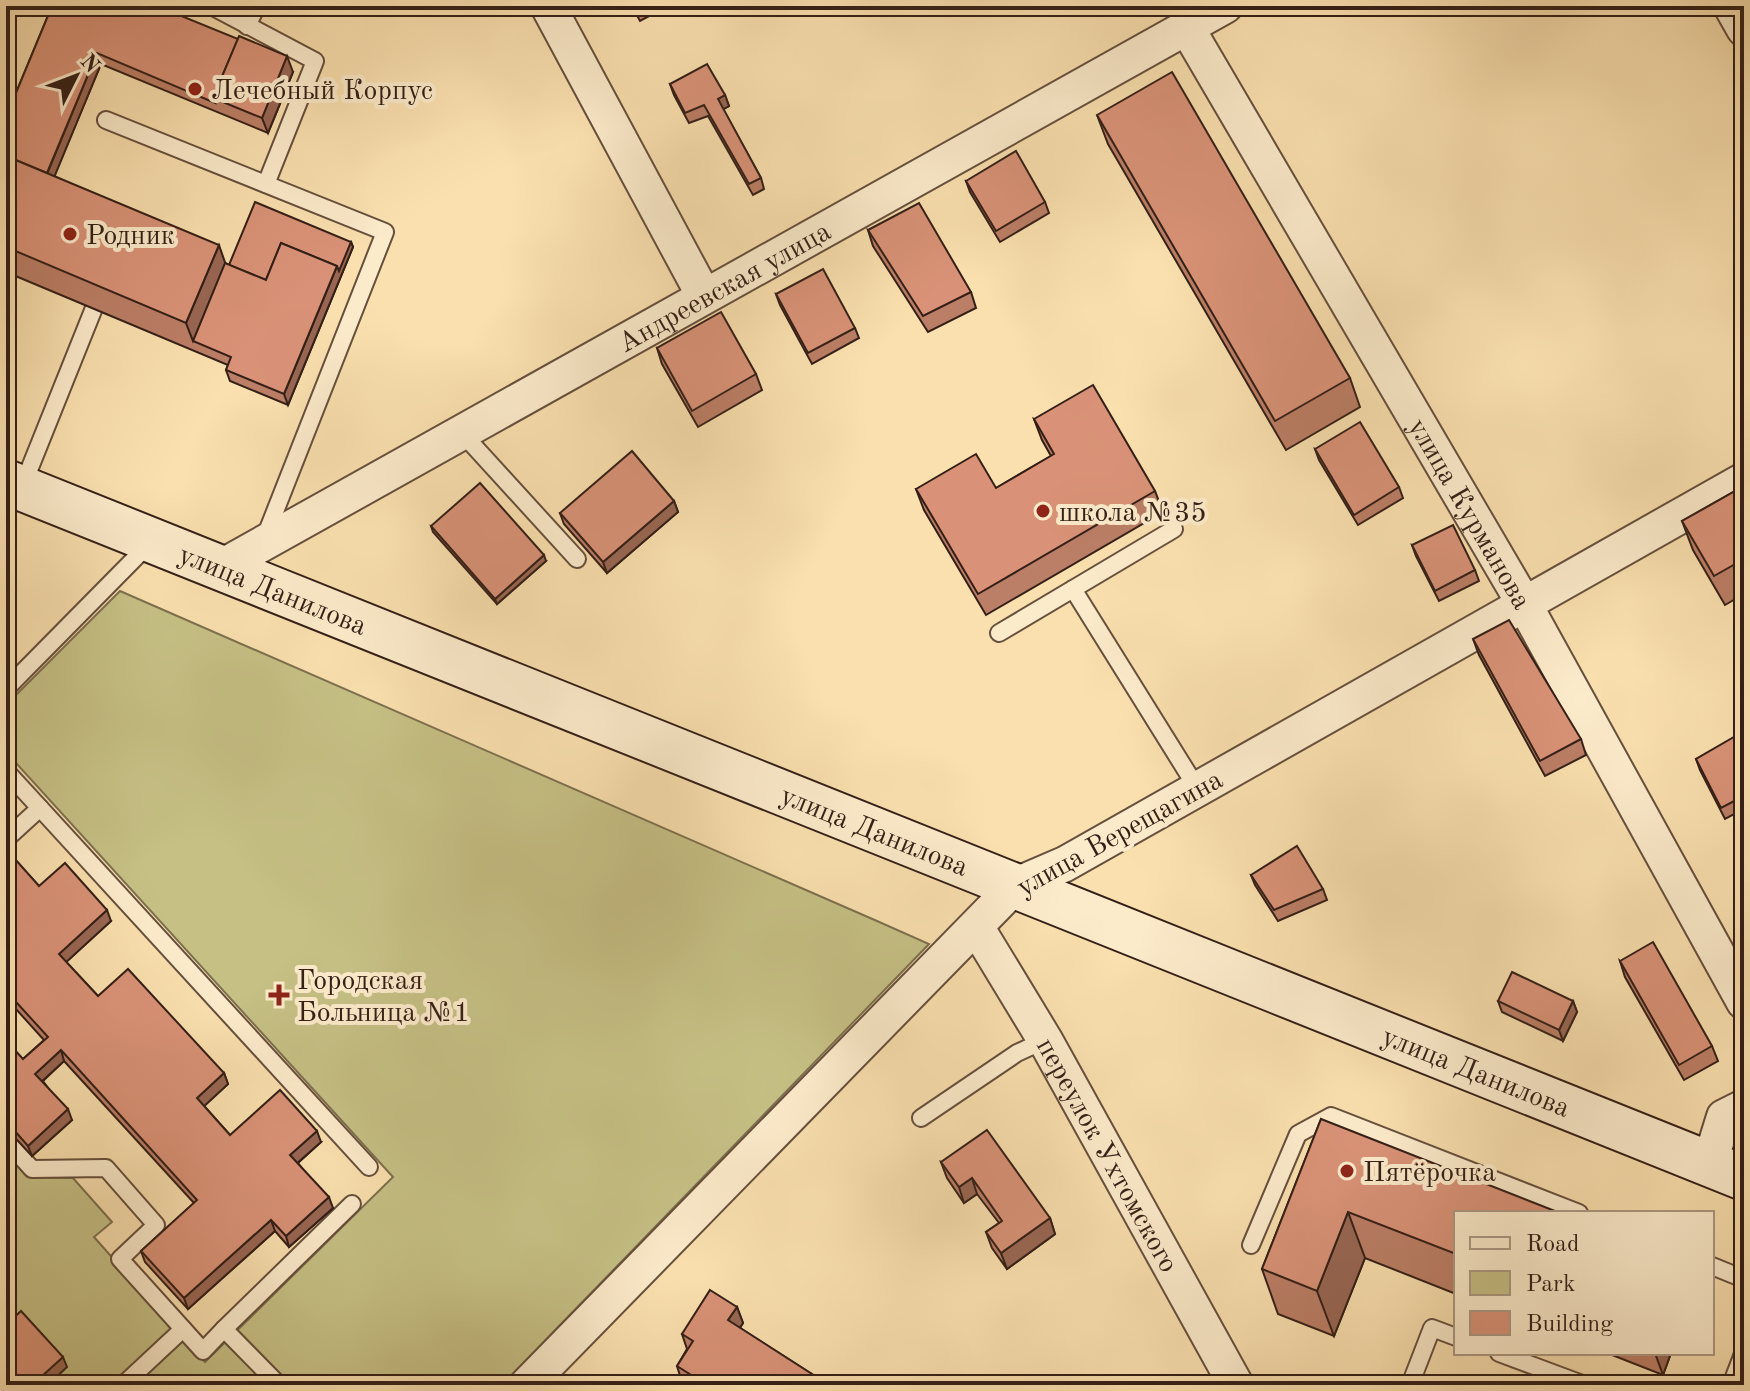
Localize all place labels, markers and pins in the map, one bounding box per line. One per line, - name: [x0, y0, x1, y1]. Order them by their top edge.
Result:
- place label: Лечебный Корпус: [211, 78, 433, 106]
- marker: Лечебный Корпус: [186, 80, 204, 98]
- place label: Родник: [86, 223, 175, 251]
- marker: Родник: [61, 225, 79, 243]
- place label: школа №35: [1059, 500, 1206, 528]
- marker: школа №35: [1034, 502, 1052, 520]
- place label: Городская Больница №1: [297, 968, 470, 1028]
- marker: Городская Больница №1: [268, 984, 290, 1006]
- place label: Пятёрочка: [1363, 1160, 1496, 1188]
- marker: Пятёрочка: [1338, 1162, 1356, 1180]

